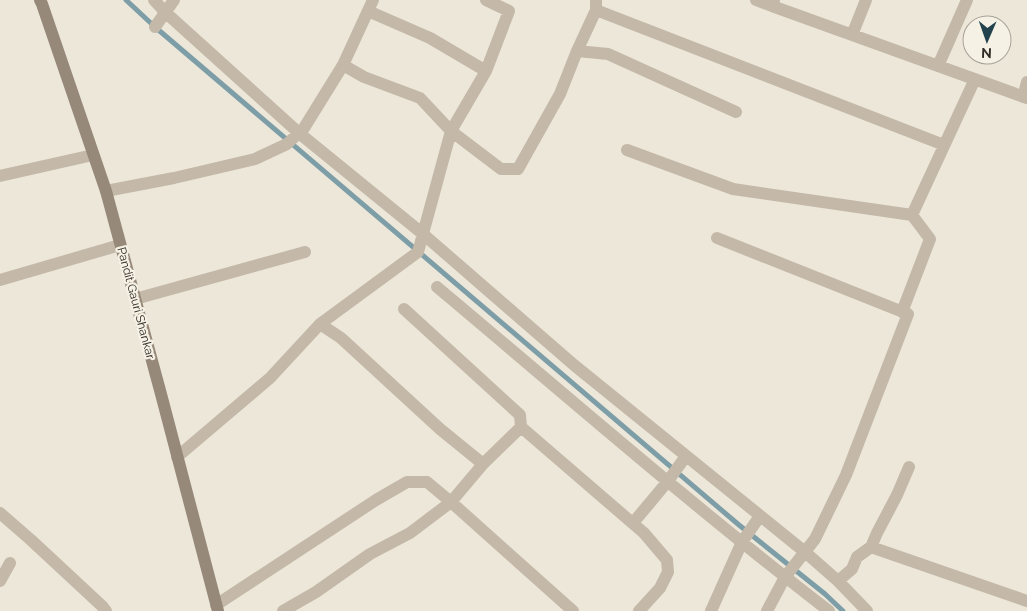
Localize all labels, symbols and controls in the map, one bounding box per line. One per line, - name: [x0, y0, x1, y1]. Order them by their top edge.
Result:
- north arrow: [962, 15, 1012, 65]
- text: N: [981, 45, 992, 61]
- street label: Pandit Gauri Shankar: [114, 246, 158, 361]

